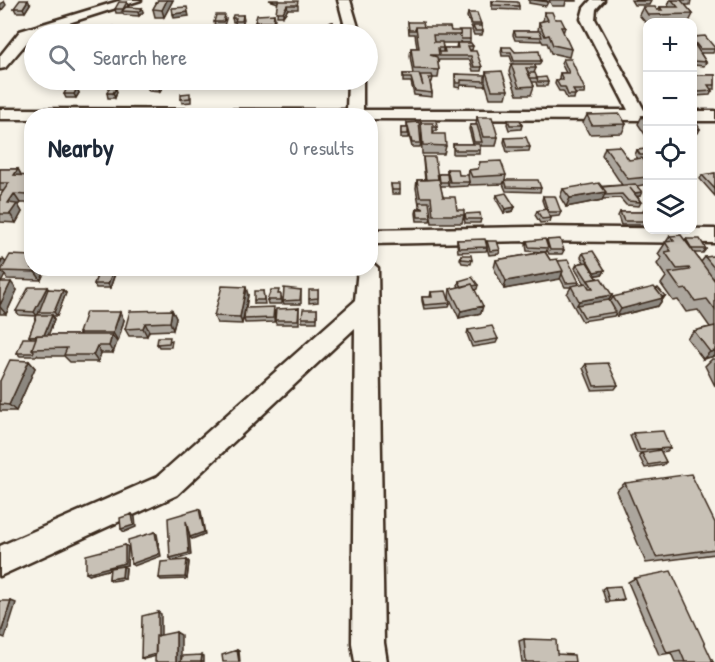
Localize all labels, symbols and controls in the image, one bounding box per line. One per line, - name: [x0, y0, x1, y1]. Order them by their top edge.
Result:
- map controls: [643, 18, 697, 234]
- button: +: [643, 18, 697, 72]
- search box: [24, 24, 378, 90]
- icon: search: [45, 41, 78, 74]
- text: Search here: [93, 42, 187, 72]
- button: −: [643, 72, 697, 126]
- button: locate: [643, 126, 697, 180]
- text: Nearby: [48, 130, 114, 165]
- text: 0 results: [289, 134, 354, 161]
- button: layers: [643, 180, 697, 234]

